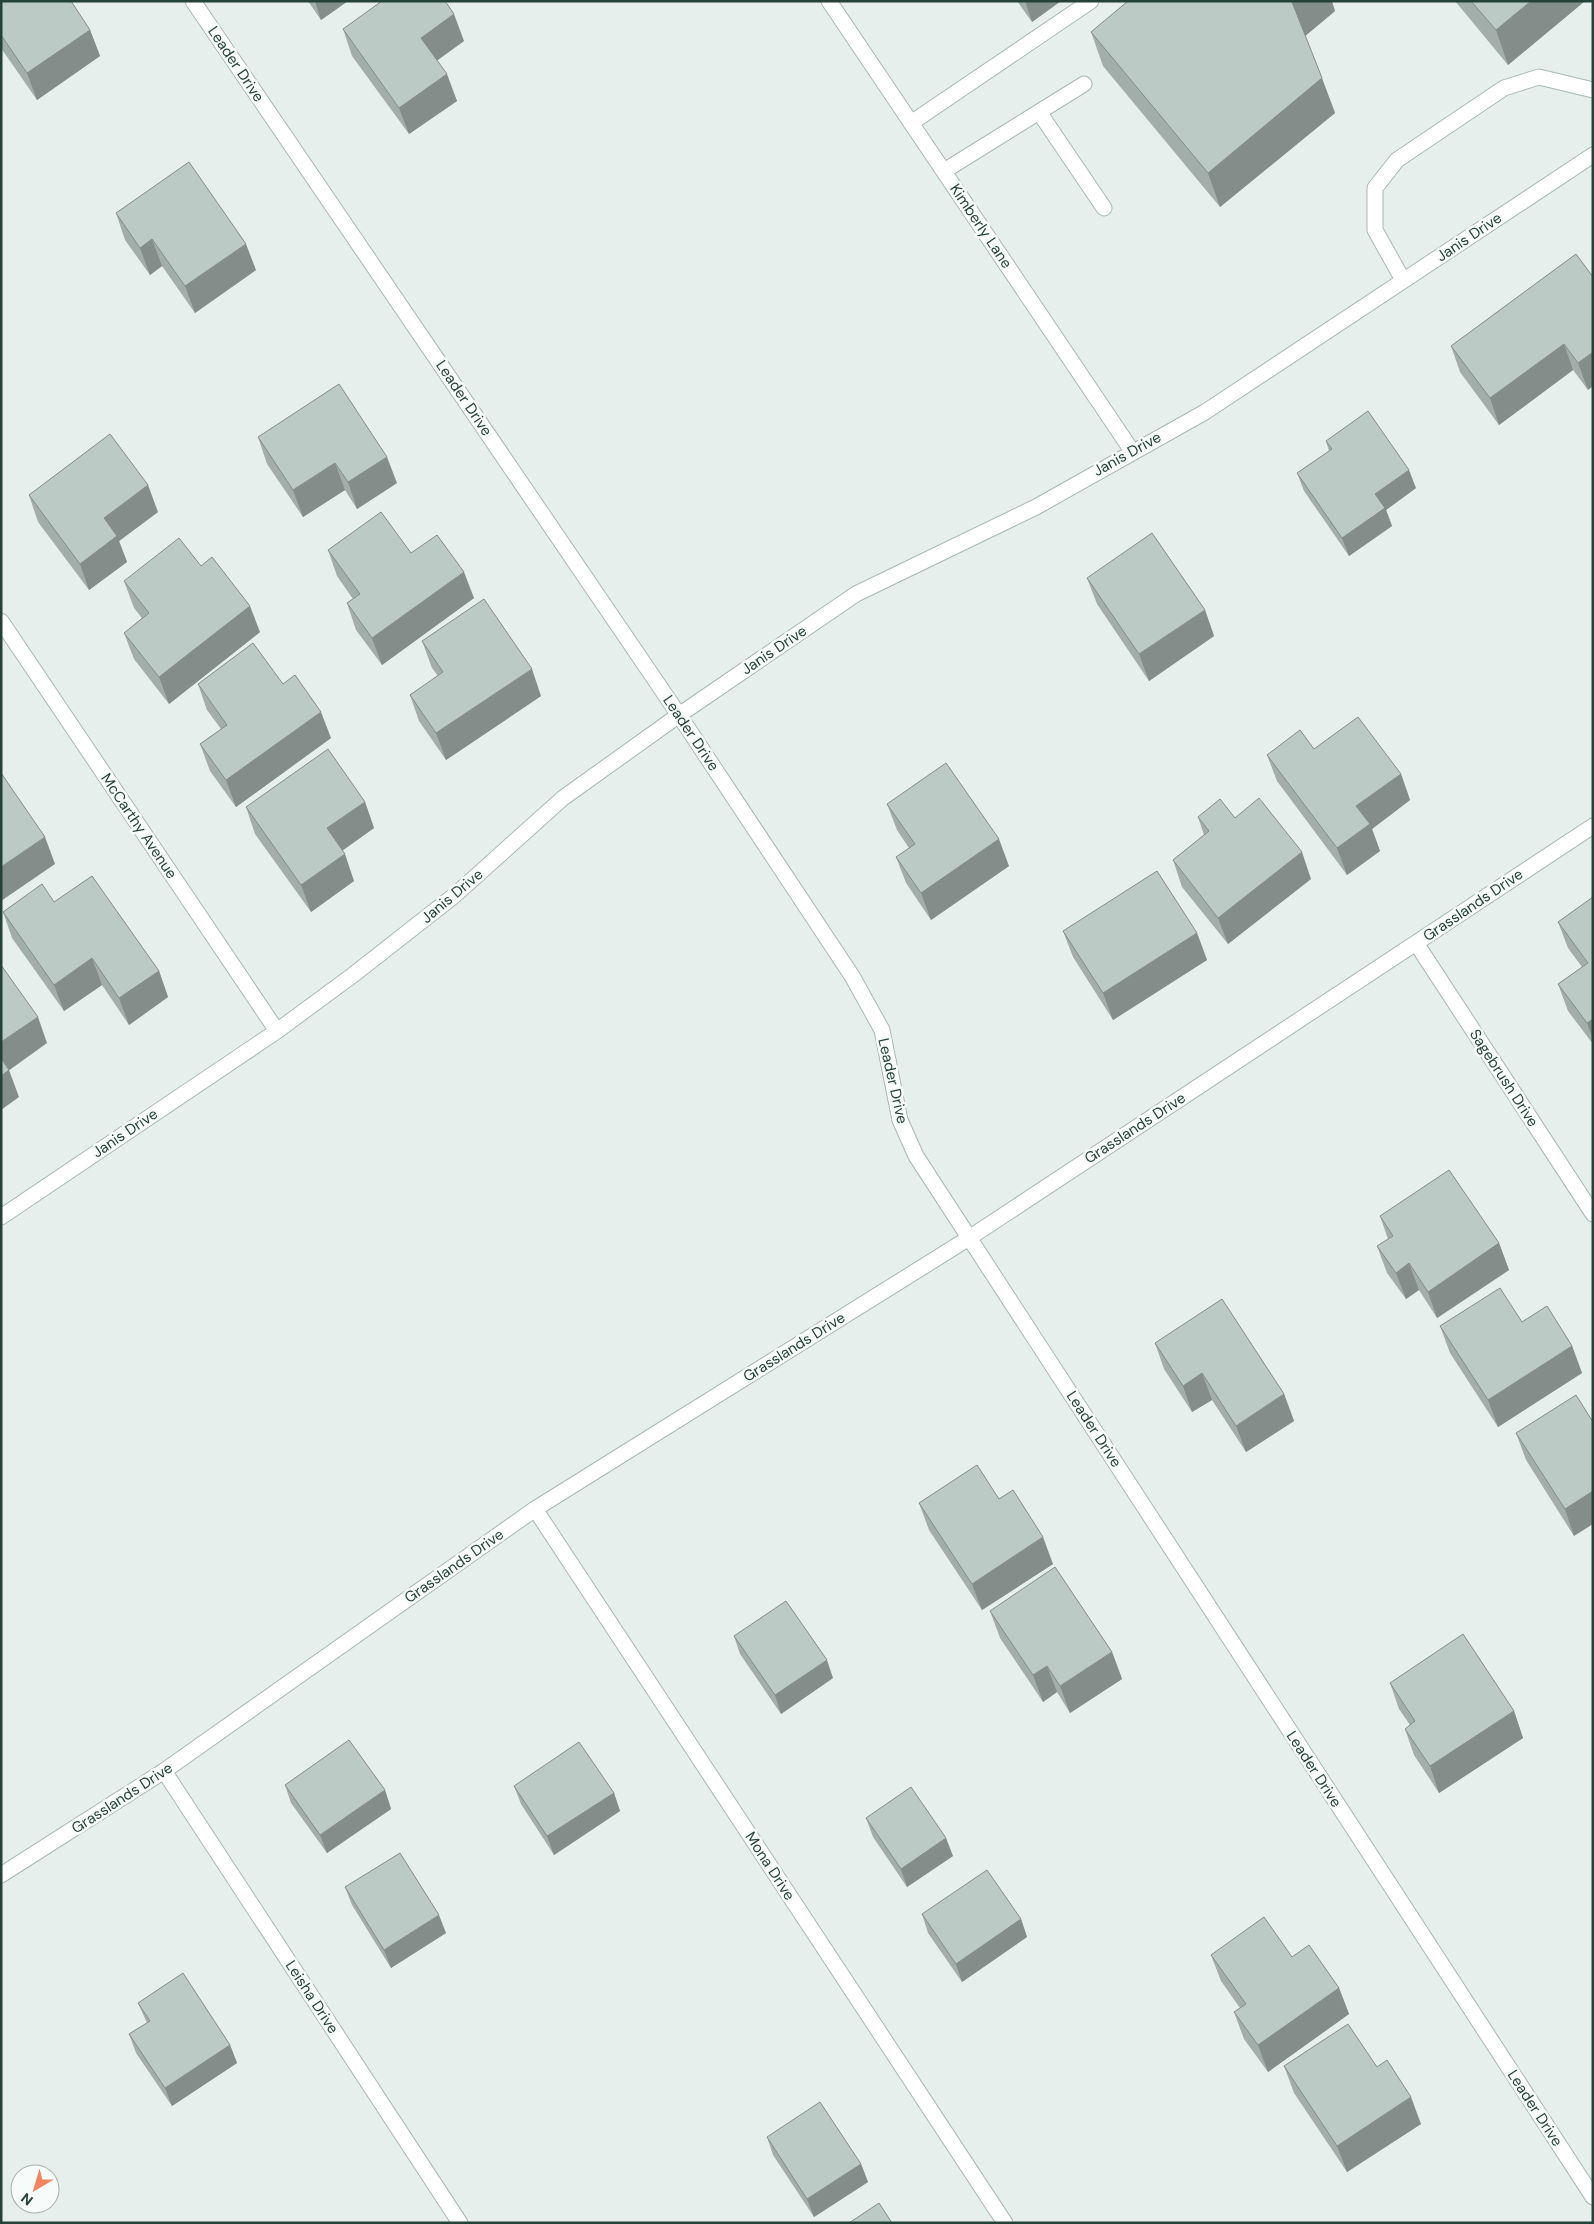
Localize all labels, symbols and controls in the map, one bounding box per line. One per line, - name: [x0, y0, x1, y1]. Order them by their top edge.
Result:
- street label: Leader Drive: [203, 22, 269, 106]
- street label: Kimberly Lane: [945, 180, 1017, 272]
- street label: Janis Drive: [1432, 208, 1506, 266]
- street label: Leader Drive: [431, 356, 497, 440]
- street label: Janis Drive: [1089, 427, 1165, 481]
- street label: Janis Drive: [737, 621, 811, 679]
- street label: Leader Drive: [658, 691, 724, 775]
- street label: McCarthy Avenue: [96, 769, 182, 883]
- street label: Janis Drive: [417, 864, 487, 928]
- street label: Grasslands Drive: [1419, 864, 1527, 946]
- street label: Sagebrush Drive: [1465, 1025, 1543, 1131]
- street label: Leader Drive: [873, 1036, 913, 1126]
- street label: Grasslands Drive: [1081, 1088, 1189, 1168]
- street label: Janis Drive: [88, 1104, 162, 1162]
- street label: Grasslands Drive: [739, 1308, 849, 1386]
- street label: Leader Drive: [1062, 1387, 1126, 1471]
- street label: Grasslands Drive: [400, 1524, 508, 1608]
- street label: Leader Drive: [1282, 1727, 1346, 1811]
- street label: Grasslands Drive: [68, 1758, 176, 1838]
- street label: Mona Drive: [740, 1828, 800, 1904]
- street label: Leisha Drive: [281, 1957, 343, 2037]
- street label: Leader Drive: [1503, 2066, 1567, 2150]
- north arrow: [10, 2164, 60, 2214]
- text: N: [17, 2189, 37, 2209]

